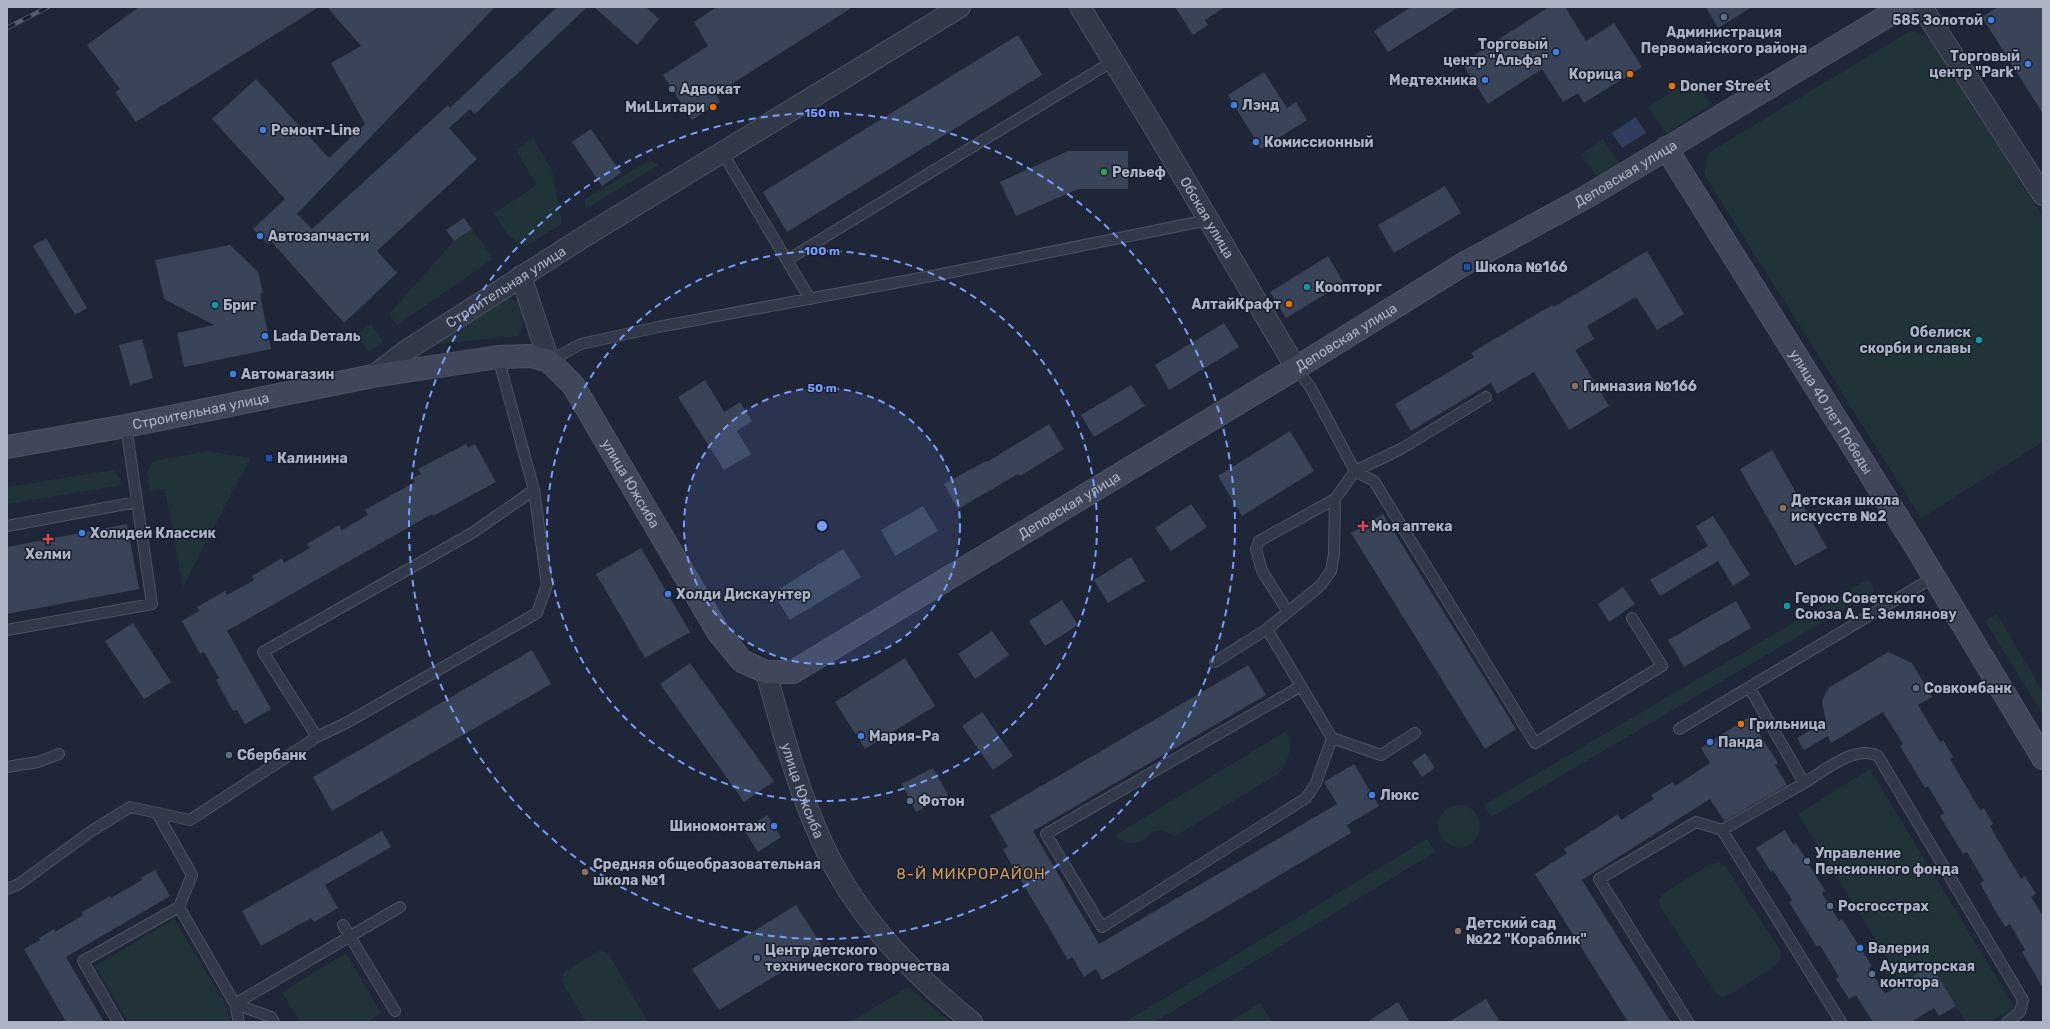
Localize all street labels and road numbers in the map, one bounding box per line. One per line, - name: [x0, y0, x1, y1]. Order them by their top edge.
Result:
- street label: Деповская улица: [1572, 137, 1680, 211]
- street label: Обская улица: [1176, 174, 1237, 262]
- street label: Строительная улица: [443, 243, 569, 332]
- street label: Деповская улица: [1292, 300, 1400, 375]
- street label: улица 40 лет Победы: [1785, 346, 1876, 477]
- street label: Строительная улица: [131, 389, 271, 434]
- street label: улица Южсиба: [598, 436, 663, 531]
- street label: Деповская улица: [1015, 468, 1124, 543]
- street label: улица Южсиба: [777, 741, 827, 841]

